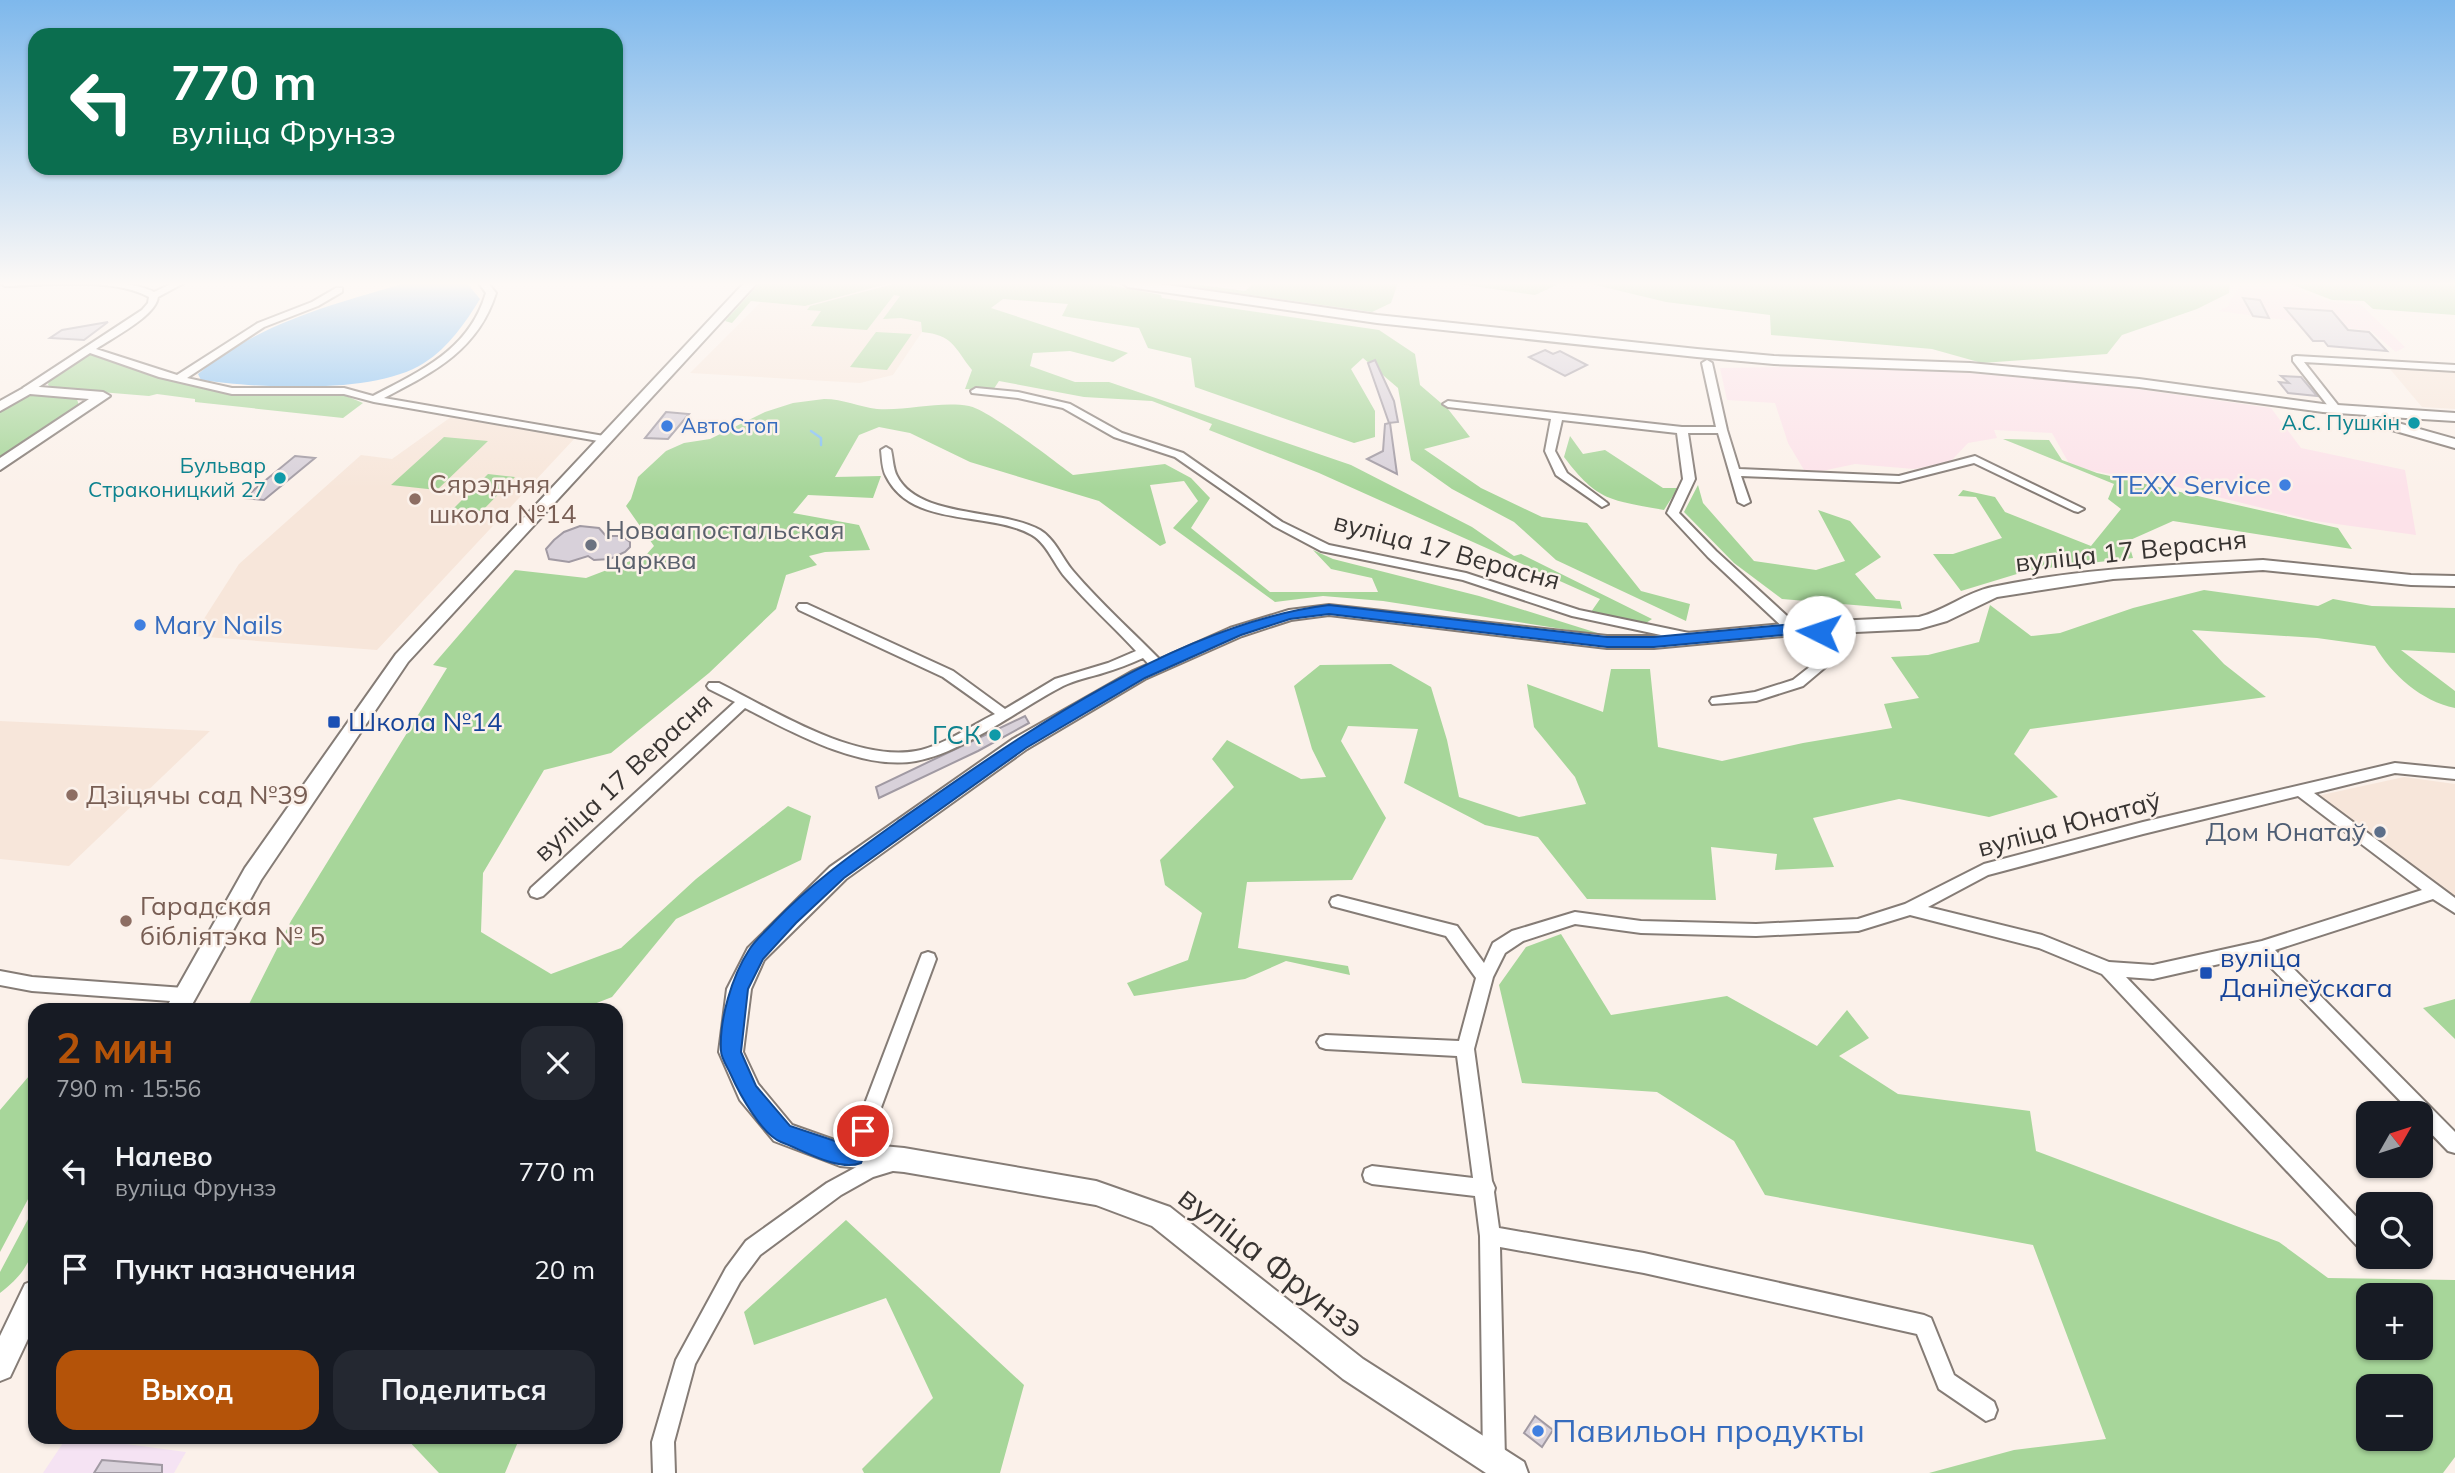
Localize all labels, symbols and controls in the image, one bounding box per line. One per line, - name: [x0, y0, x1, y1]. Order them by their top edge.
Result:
- text: 770 m: [171, 51, 317, 112]
- icon: left: [56, 56, 147, 147]
- text: вуліца Фрунзэ: [171, 112, 396, 152]
- place label: А.С. Пушкін: [2282, 409, 2400, 435]
- place label: АвтоСтоп: [681, 412, 779, 438]
- marker: А.С. Пушкін: [2406, 415, 2422, 431]
- marker: АвтоСтоп: [659, 418, 675, 434]
- place label: Бульвар Страконицкий 27: [88, 452, 266, 502]
- place label: Сярэдняя школа №14: [429, 467, 576, 530]
- place label: TEXX Service: [2112, 468, 2271, 501]
- marker: Бульвар Страконицкий 27: [272, 470, 288, 486]
- marker: TEXX Service: [2277, 477, 2293, 493]
- marker: Сярэдняя школа №14: [407, 491, 423, 507]
- street label: вуліца 17 Верасня: [1330, 504, 1564, 597]
- place label: Новаапостальская царква: [605, 513, 844, 576]
- street label: вуліца 17 Верасня: [2013, 522, 2248, 579]
- marker: Новаапостальская царква: [583, 537, 599, 553]
- position arrow: [1782, 595, 1856, 669]
- place label: Mary Nails: [154, 608, 283, 641]
- marker: Mary Nails: [132, 617, 148, 633]
- street label: вуліца 17 Верасня: [526, 685, 719, 868]
- place label: Школа №14: [348, 705, 502, 738]
- marker: Школа №14: [326, 714, 342, 730]
- place label: ГСК: [932, 718, 981, 751]
- marker: ГСК: [987, 727, 1003, 743]
- place label: Дзіцячы сад №39: [86, 778, 308, 811]
- street label: вуліца Юнатаў: [1974, 783, 2164, 864]
- marker: Дзіцячы сад №39: [64, 787, 80, 803]
- place label: Дом Юнатаў: [2206, 815, 2366, 848]
- marker: Дом Юнатаў: [2372, 824, 2388, 840]
- place label: Гарадская бібліятэка № 5: [140, 889, 325, 952]
- marker: Гарадская бібліятэка № 5: [118, 913, 134, 929]
- place label: вуліца Данілеўскага: [2220, 941, 2393, 1004]
- marker: вуліца Данілеўскага: [2198, 965, 2214, 981]
- text: 2 мин: [56, 1021, 174, 1074]
- button: close: [521, 1026, 595, 1100]
- text: 790 m · 15:56: [56, 1074, 201, 1103]
- pin: [833, 1101, 893, 1161]
- north arrow: [2356, 1101, 2432, 1178]
- map controls: [2356, 1101, 2433, 1451]
- icon: arrive: [844, 1112, 882, 1150]
- text: Налево: [115, 1140, 213, 1173]
- icon: left: [56, 1152, 94, 1190]
- text: 770 m: [519, 1155, 595, 1188]
- text: вуліца Фрунзэ: [115, 1173, 277, 1202]
- street label: вуліца Фрунзэ: [1171, 1176, 1373, 1346]
- button: search: [2356, 1192, 2433, 1269]
- icon: arrive: [56, 1250, 94, 1288]
- text: Пункт назначения: [115, 1253, 356, 1286]
- text: 20 m: [534, 1253, 595, 1286]
- button: +: [2356, 1283, 2433, 1360]
- button: Выход: [56, 1350, 319, 1430]
- button: Поделиться: [333, 1350, 595, 1430]
- button: −: [2356, 1374, 2433, 1451]
- place label: Павильон продукты: [1552, 1410, 1865, 1450]
- marker: Павильон продукты: [1530, 1423, 1546, 1439]

